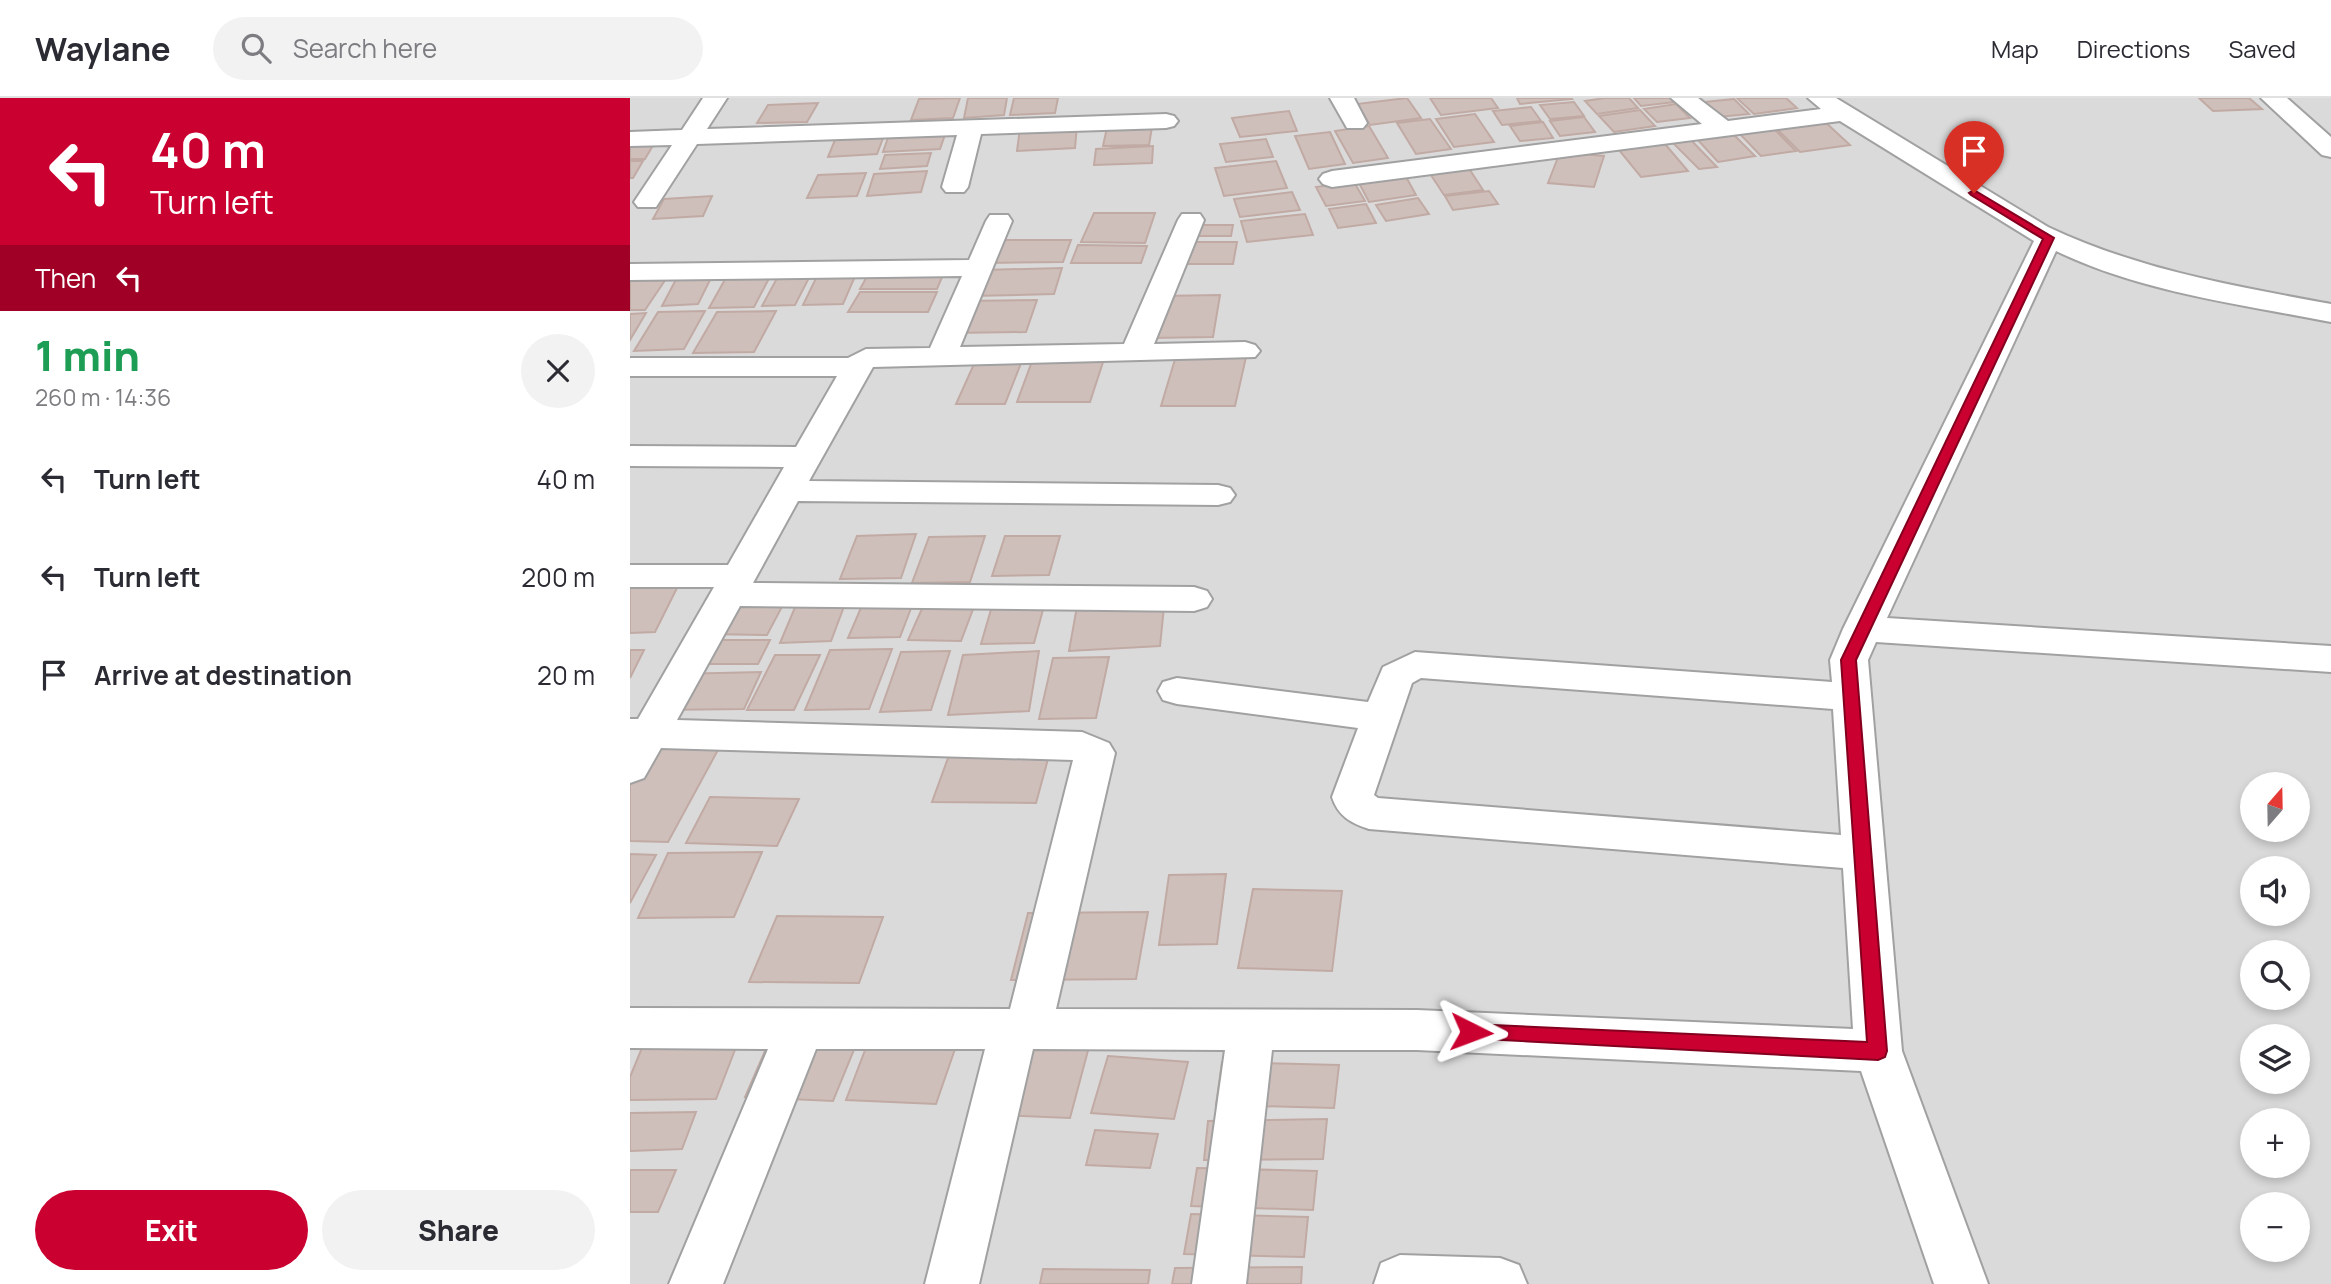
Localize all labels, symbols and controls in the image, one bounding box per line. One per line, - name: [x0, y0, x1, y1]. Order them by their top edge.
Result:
- search box: [213, 17, 703, 80]
- text: Waylane: [35, 26, 171, 71]
- icon: search: [237, 29, 275, 67]
- text: Search here: [293, 30, 437, 66]
- text: Map: [1991, 32, 2039, 65]
- text: Directions: [2077, 32, 2190, 65]
- text: Saved: [2228, 32, 2296, 65]
- text: 40 m: [150, 116, 266, 183]
- pin: [1944, 121, 2004, 193]
- icon: left: [35, 126, 126, 217]
- icon: arrive: [1955, 132, 1993, 170]
- text: Turn left: [150, 180, 274, 224]
- icon: left: [110, 259, 148, 297]
- text: Then: [35, 260, 96, 296]
- text: 1 min: [35, 326, 140, 384]
- button: close: [521, 334, 595, 408]
- text: 260 m · 14:36: [35, 381, 171, 413]
- icon: left: [35, 460, 73, 498]
- text: Turn left: [94, 461, 201, 497]
- text: 40 m: [537, 461, 595, 497]
- icon: left: [35, 558, 73, 596]
- text: Turn left: [94, 559, 201, 595]
- text: 200 m: [521, 559, 595, 595]
- icon: arrive: [35, 656, 73, 694]
- text: Arrive at destination: [94, 657, 352, 693]
- text: 20 m: [537, 657, 595, 693]
- north arrow: [2240, 772, 2310, 842]
- map controls: [2240, 772, 2310, 1262]
- button: sound: [2240, 856, 2310, 926]
- button: search: [2240, 940, 2310, 1010]
- position arrow: [1434, 995, 1508, 1069]
- button: layers: [2240, 1024, 2310, 1094]
- button: +: [2240, 1108, 2310, 1178]
- button: Exit: [35, 1190, 308, 1270]
- button: Share: [322, 1190, 595, 1270]
- button: −: [2240, 1192, 2310, 1262]

